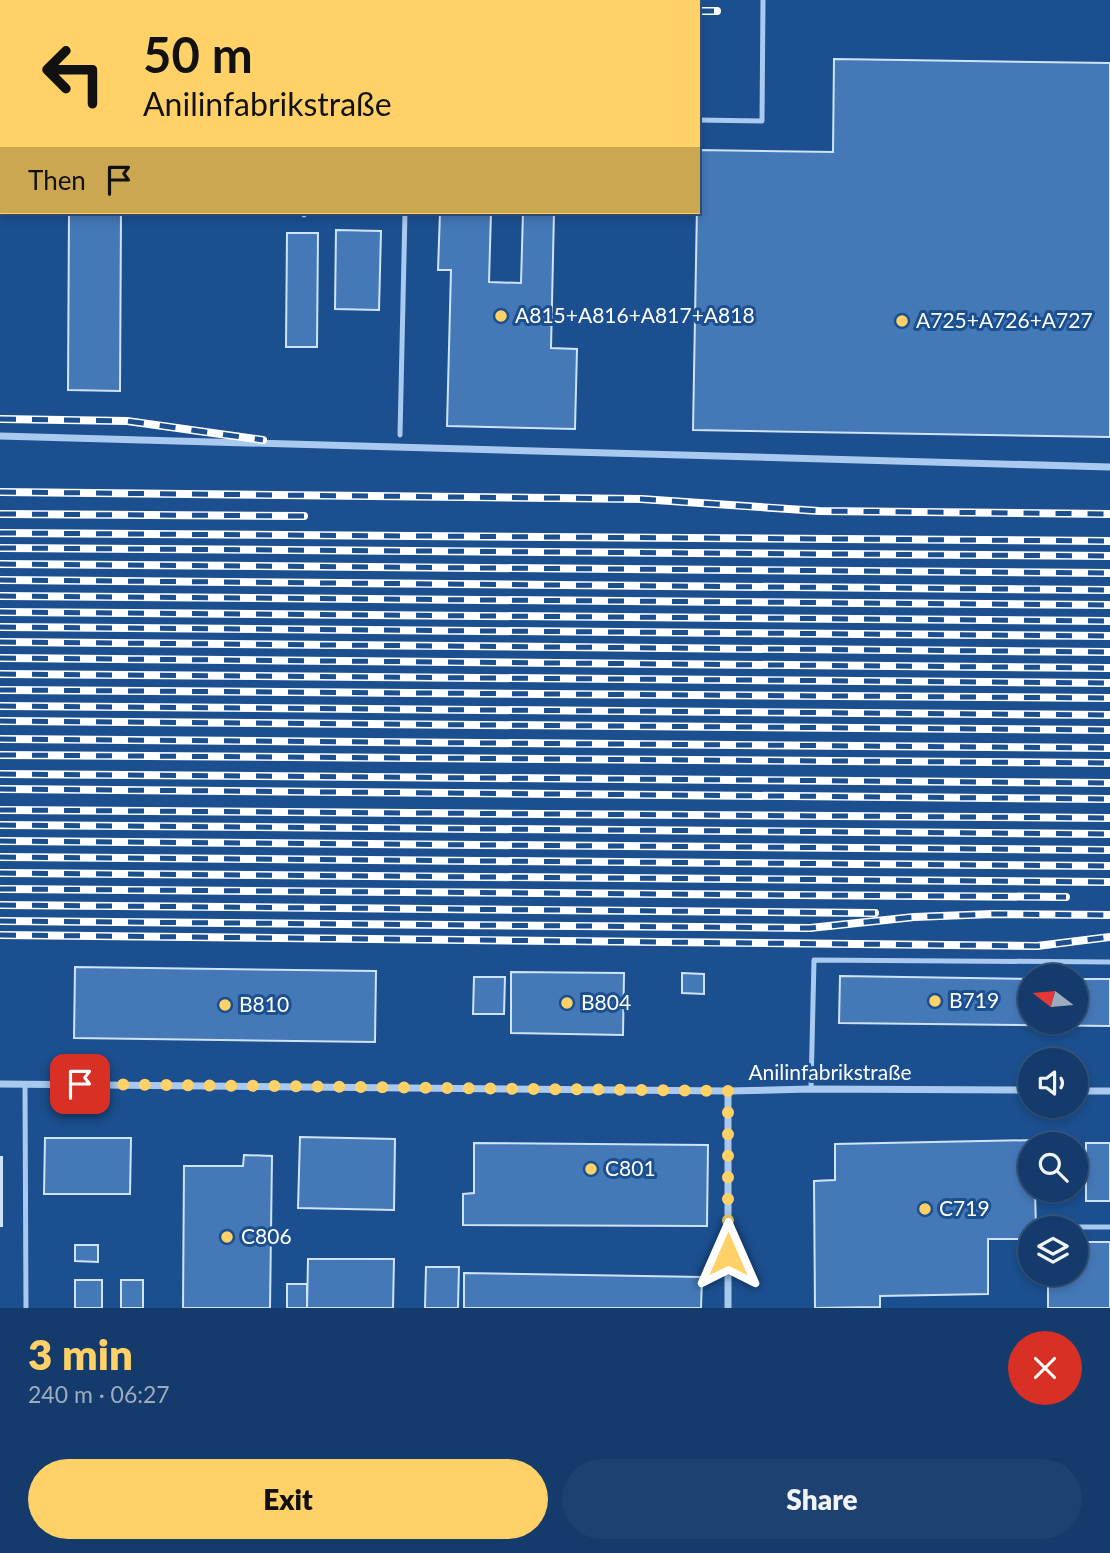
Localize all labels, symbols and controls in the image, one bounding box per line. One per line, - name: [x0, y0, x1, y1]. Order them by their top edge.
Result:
- text: 50 m: [143, 25, 253, 83]
- icon: left: [28, 28, 119, 119]
- text: Anilinfabrikstraße: [143, 84, 392, 123]
- icon: arrive: [100, 161, 138, 199]
- text: Then: [28, 164, 86, 196]
- place label: A815+A816+A817+A818: [515, 302, 755, 327]
- place label: A725+A726+A727: [916, 307, 1093, 332]
- marker: A815+A816+A817+A818: [493, 308, 509, 324]
- marker: A725+A726+A727: [894, 313, 910, 329]
- north arrow: [1018, 964, 1088, 1034]
- map controls: [1018, 964, 1088, 1286]
- place label: B719: [949, 987, 999, 1012]
- place label: B804: [581, 989, 631, 1014]
- place label: B810: [239, 991, 289, 1016]
- marker: B719: [927, 993, 943, 1009]
- marker: B804: [559, 995, 575, 1011]
- marker: B810: [217, 997, 233, 1013]
- button: sound: [1018, 1048, 1088, 1118]
- pin: [50, 1054, 110, 1114]
- street label: Anilinfabrikstraße: [748, 1059, 912, 1084]
- icon: arrive: [61, 1065, 99, 1103]
- button: search: [1018, 1132, 1088, 1202]
- place label: C801: [605, 1155, 656, 1180]
- marker: C801: [583, 1161, 599, 1177]
- place label: C719: [939, 1195, 990, 1220]
- marker: C719: [917, 1201, 933, 1217]
- button: layers: [1018, 1216, 1088, 1286]
- position arrow: [691, 1217, 765, 1291]
- place label: C806: [241, 1223, 292, 1248]
- marker: C806: [219, 1229, 235, 1245]
- text: 3 min: [28, 1329, 133, 1379]
- button: close: [1008, 1331, 1082, 1405]
- text: 240 m · 06:27: [28, 1380, 170, 1408]
- button: Exit: [28, 1459, 548, 1539]
- button: Share: [562, 1459, 1082, 1539]

